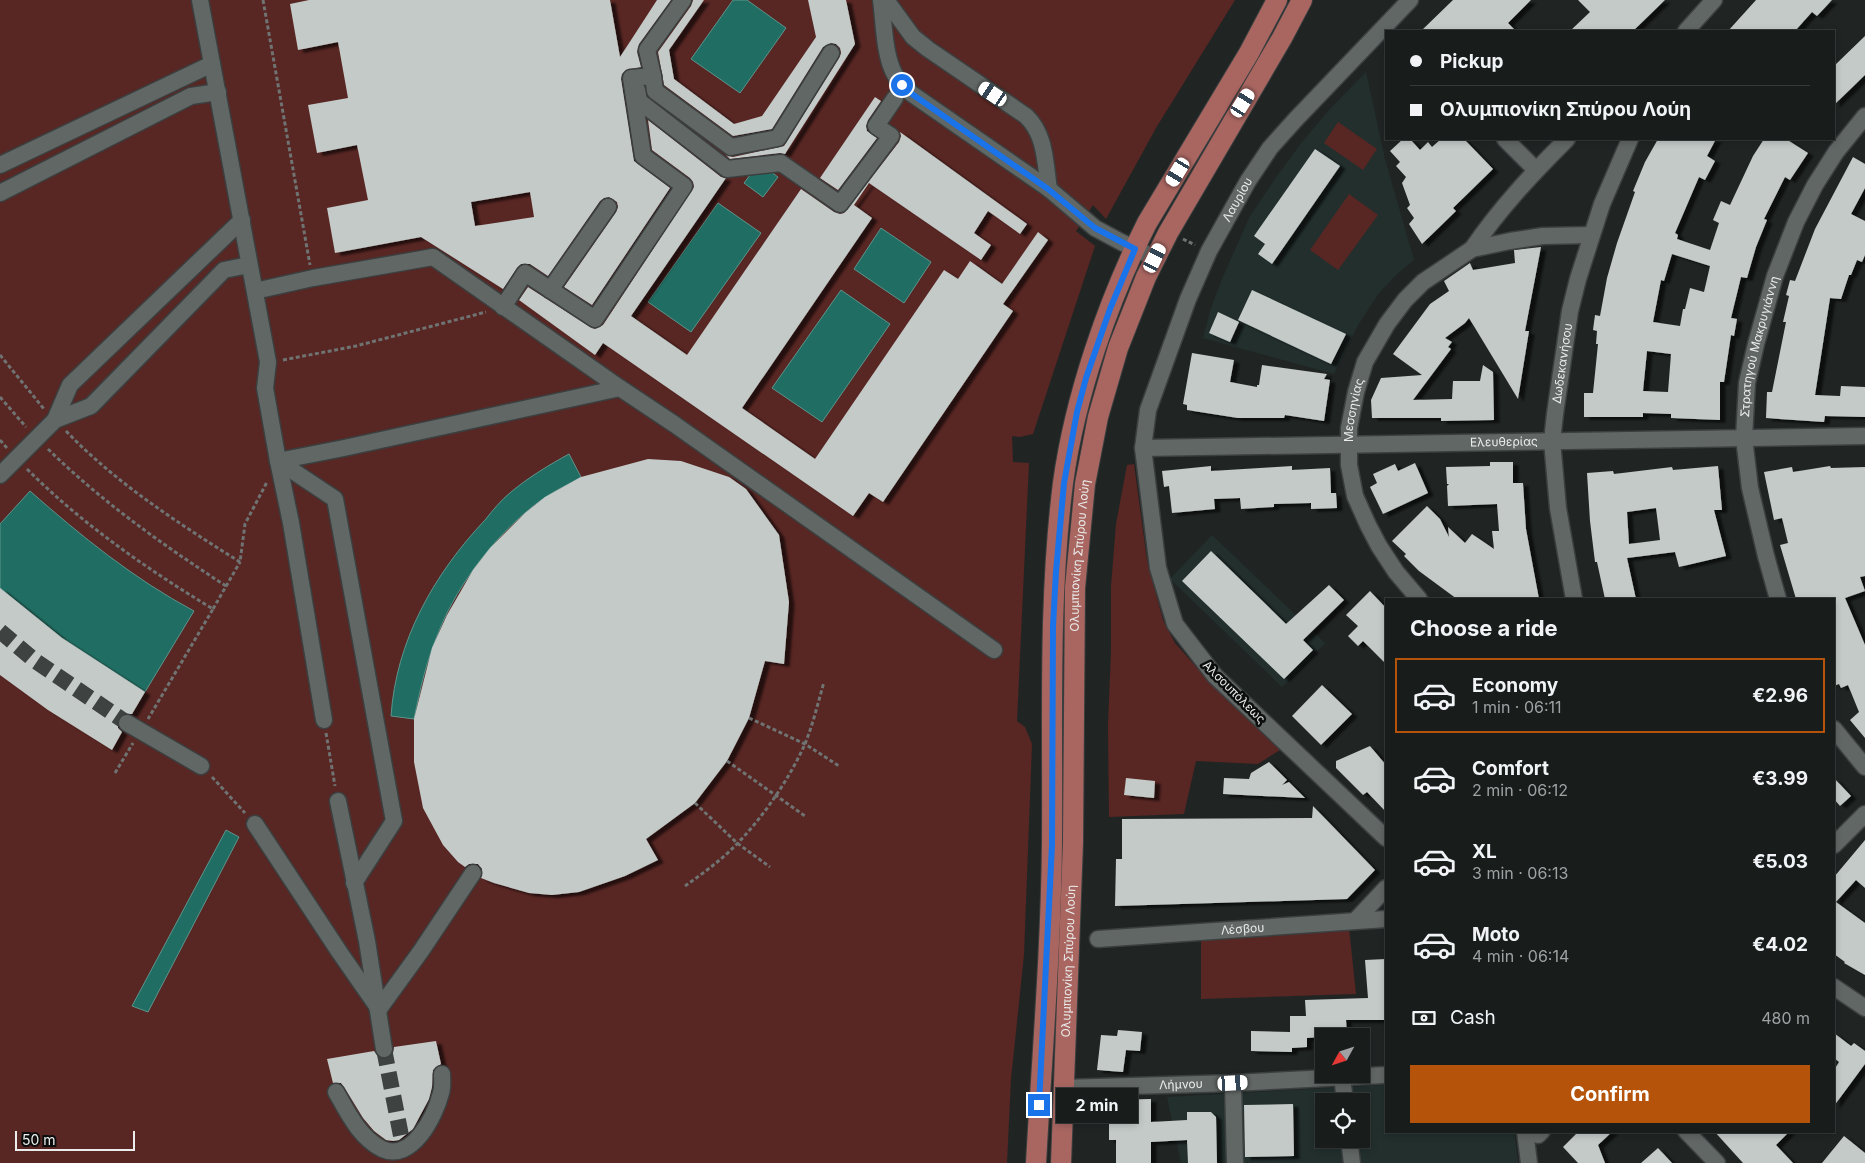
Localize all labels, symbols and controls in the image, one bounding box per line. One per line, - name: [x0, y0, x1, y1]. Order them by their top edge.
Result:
- text: Pickup: [1440, 50, 1503, 73]
- route start: [891, 74, 913, 96]
- car: [976, 79, 1009, 109]
- car: [1228, 86, 1257, 120]
- text: Ολυμπιονίκη Σπύρου Λούη: [1440, 98, 1691, 121]
- car: [1163, 155, 1192, 189]
- street label: Λαυρίου: [1219, 175, 1255, 224]
- car: [1141, 241, 1168, 275]
- street label: Στρατηγού Μακρυγιάννη: [1737, 274, 1782, 418]
- street label: Δωδεκανήσου: [1549, 322, 1575, 404]
- street label: Μεσσηνίας: [1341, 376, 1367, 442]
- street label: Ελευθερίας: [1470, 433, 1538, 450]
- street label: Ολυμπιονίκη Σπύρου Λούη: [1067, 478, 1093, 632]
- text: Choose a ride: [1410, 615, 1558, 641]
- street label: Αλσουπόλεως: [1200, 657, 1269, 726]
- icon: car: [1412, 673, 1457, 718]
- text: Economy: [1472, 674, 1558, 697]
- text: €2.96: [1752, 684, 1808, 707]
- text: 1 min · 06:11: [1472, 697, 1562, 717]
- icon: car: [1412, 756, 1457, 801]
- text: Comfort: [1472, 757, 1549, 780]
- text: €3.99: [1752, 767, 1808, 790]
- text: 2 min · 06:12: [1472, 780, 1568, 800]
- icon: car: [1412, 839, 1457, 884]
- text: XL: [1472, 840, 1497, 863]
- text: €5.03: [1752, 850, 1808, 873]
- text: 3 min · 06:13: [1472, 863, 1568, 883]
- street label: Ολυμπιονίκη Σπύρου Λούη: [1058, 885, 1078, 1038]
- street label: Λέσβου: [1220, 919, 1265, 937]
- icon: car: [1412, 922, 1457, 967]
- text: Moto: [1472, 923, 1520, 946]
- text: €4.02: [1752, 933, 1808, 956]
- text: 4 min · 06:14: [1472, 946, 1569, 966]
- icon: cash: [1410, 1004, 1438, 1032]
- text: Cash: [1450, 1006, 1496, 1029]
- text: 480 m: [1761, 1008, 1810, 1028]
- north arrow: [1315, 1028, 1370, 1082]
- map controls: [1315, 1028, 1370, 1148]
- button: Confirm: [1410, 1065, 1810, 1123]
- car: [1217, 1075, 1248, 1091]
- street label: Λήμνου: [1159, 1076, 1203, 1092]
- callout: 2 min: [1056, 1088, 1139, 1122]
- button: locate: [1315, 1093, 1370, 1148]
- route end: [1028, 1094, 1050, 1116]
- text: 2 min: [1076, 1095, 1118, 1115]
- scale bar: [15, 1128, 135, 1151]
- text: 50 m: [22, 1131, 56, 1148]

